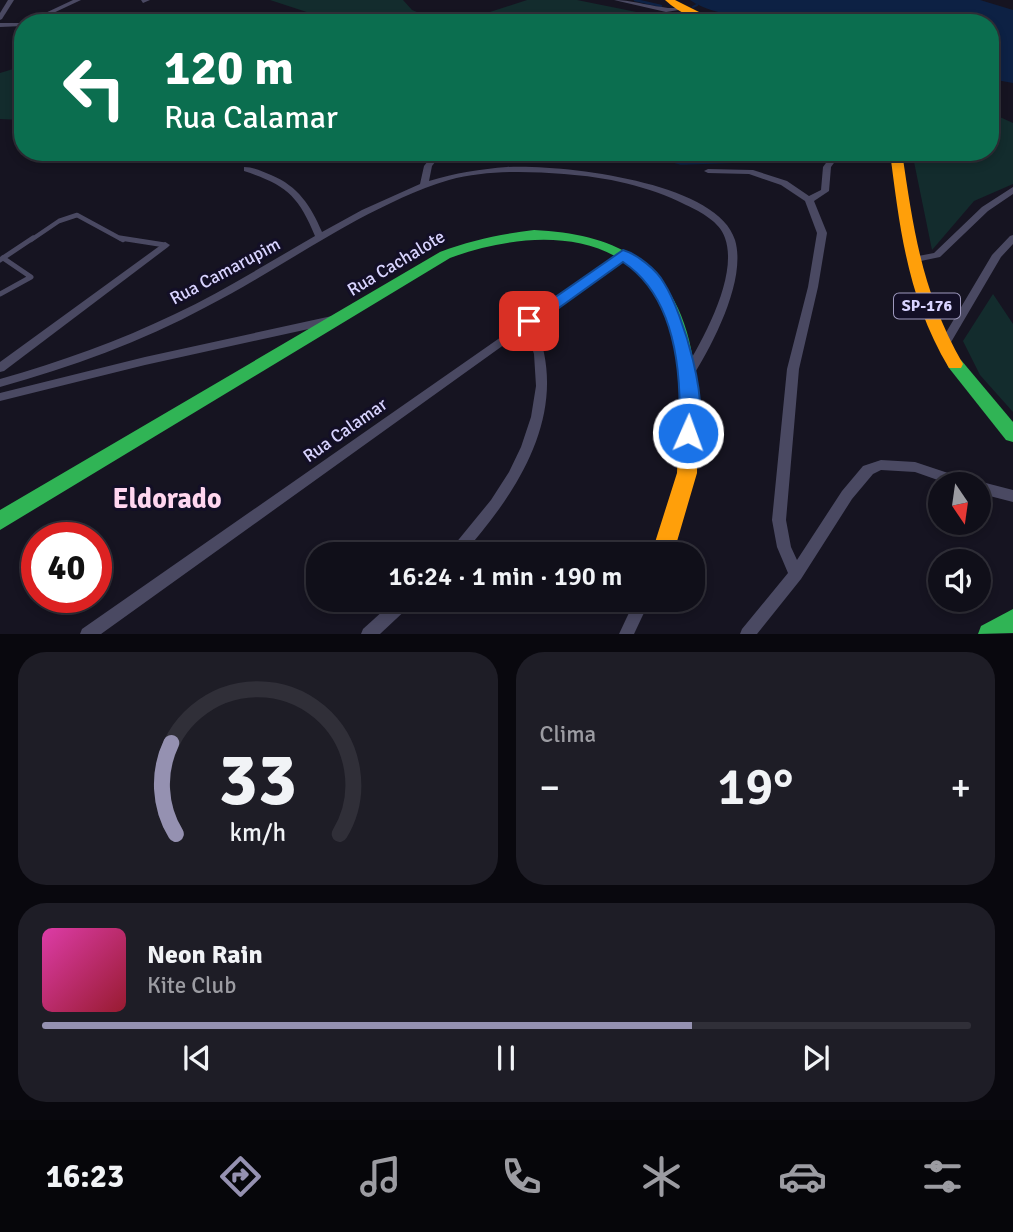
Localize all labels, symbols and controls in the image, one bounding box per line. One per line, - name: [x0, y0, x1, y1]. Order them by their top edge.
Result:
- text: 120 m: [164, 38, 294, 98]
- icon: left: [49, 42, 140, 133]
- text: Rua Calamar: [164, 98, 338, 137]
- street label: Rua Cachalote: [343, 225, 449, 301]
- street label: Rua Camarupim: [166, 233, 284, 309]
- pin: [499, 291, 559, 351]
- road number: SP-176: [894, 294, 960, 318]
- icon: arrive: [510, 302, 548, 340]
- street label: Rua Calamar: [299, 393, 392, 467]
- position arrow: [651, 396, 725, 470]
- north arrow: [928, 472, 990, 536]
- map controls: [928, 472, 991, 612]
- district label: Eldorado: [112, 482, 222, 516]
- speed limit sign: 40: [21, 522, 112, 613]
- button: sound: [928, 549, 991, 612]
- text: 16:24 · 1 min · 190 m: [389, 561, 622, 593]
- text: Clima: [540, 720, 596, 749]
- text: 33: [218, 737, 297, 826]
- text: 19°: [717, 755, 793, 819]
- text: −: [540, 764, 560, 811]
- text: +: [950, 764, 971, 811]
- text: km/h: [229, 817, 286, 848]
- text: Neon Rain: [147, 939, 263, 971]
- text: Kite Club: [147, 971, 236, 1000]
- icon: previous: [178, 1039, 216, 1077]
- icon: pause: [487, 1039, 525, 1077]
- icon: next: [797, 1039, 835, 1077]
- icon: directions: [216, 1152, 265, 1201]
- icon: music: [356, 1152, 405, 1201]
- icon: phone: [497, 1152, 546, 1201]
- icon: climate: [637, 1152, 686, 1201]
- icon: car: [778, 1152, 827, 1201]
- icon: filters: [918, 1152, 967, 1201]
- text: 16:23: [46, 1157, 124, 1196]

